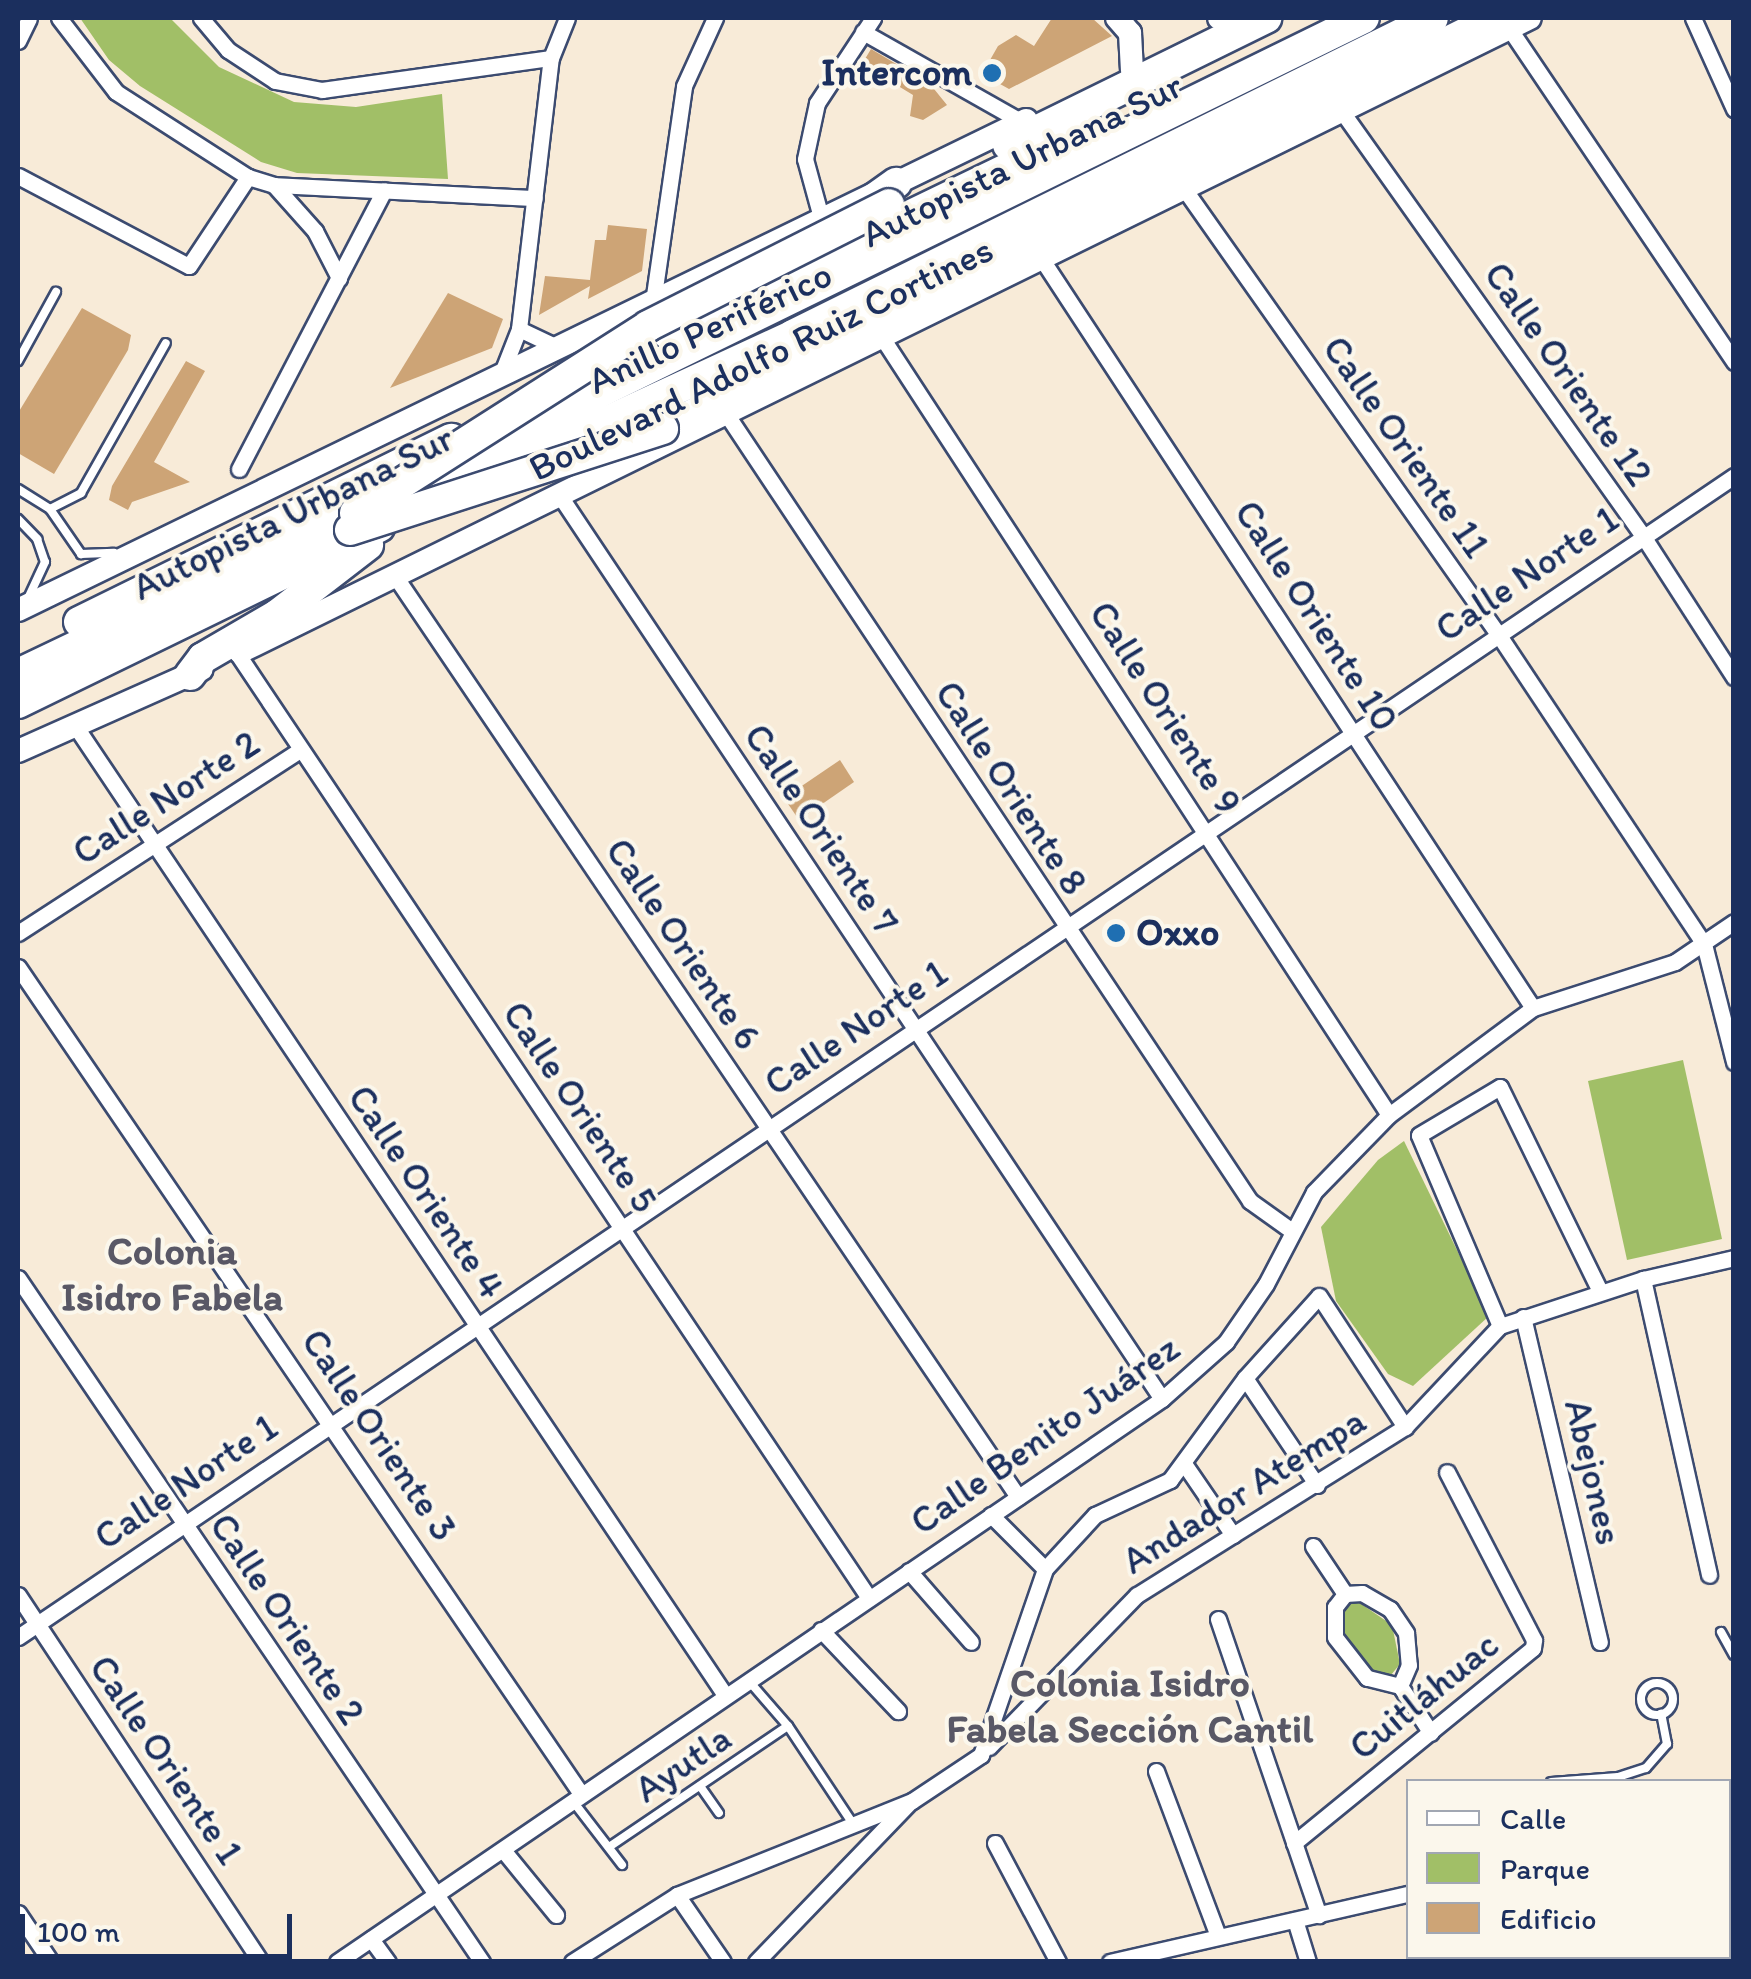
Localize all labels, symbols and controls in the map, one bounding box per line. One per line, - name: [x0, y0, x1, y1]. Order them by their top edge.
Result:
- place label: Intercom: [821, 50, 972, 96]
- street label: Autopista Urbana Sur: [853, 62, 1191, 258]
- marker: Intercom: [981, 62, 1003, 84]
- street label: Boulevard Adolfo Ruiz Cortines: [520, 226, 1002, 492]
- street label: Anillo Periférico: [581, 252, 839, 404]
- street label: Calle Oriente 12: [1474, 254, 1662, 494]
- street label: Calle Oriente 11: [1313, 328, 1499, 566]
- street label: Autopista Urbana Sur: [124, 415, 462, 611]
- street label: Calle Oriente 10: [1225, 492, 1407, 740]
- street label: Calle Norte 1: [1427, 496, 1627, 652]
- street label: Calle Oriente 9: [1079, 593, 1251, 823]
- street label: Calle Oriente 8: [925, 673, 1097, 903]
- street label: Calle Oriente 7: [734, 716, 908, 942]
- street label: Calle Norte 2: [64, 721, 268, 875]
- street label: Calle Oriente 6: [596, 830, 770, 1058]
- place label: Oxxo: [1136, 910, 1219, 956]
- marker: Oxxo: [1105, 922, 1127, 944]
- street label: Calle Norte 1: [756, 950, 956, 1106]
- street label: Calle Oriente 5: [493, 993, 667, 1221]
- street label: Calle Oriente 4: [338, 1077, 514, 1307]
- district label: Colonia Isidro Fabela: [61, 1226, 283, 1320]
- street label: Calle Oriente 3: [292, 1321, 466, 1549]
- street label: Calle Benito Juárez: [902, 1325, 1188, 1545]
- street label: Abejones: [1554, 1395, 1632, 1549]
- street label: Andador Atempa: [1115, 1399, 1373, 1583]
- street label: Calle Norte 1: [86, 1404, 286, 1560]
- street label: Calle Oriente 2: [200, 1505, 374, 1733]
- street label: Cuitláhuac: [1340, 1622, 1508, 1770]
- street label: Calle Oriente 1: [79, 1647, 253, 1873]
- district label: Colonia Isidro Fabela Sección Cantil: [946, 1658, 1314, 1752]
- street label: Ayutla: [626, 1715, 740, 1813]
- legend: [1406, 1779, 1731, 1959]
- text: Calle: [1500, 1800, 1566, 1837]
- text: Parque: [1500, 1850, 1590, 1887]
- scale bar: [25, 1894, 298, 1956]
- text: Edificio: [1500, 1900, 1596, 1937]
- text: 100 m: [37, 1913, 120, 1950]

